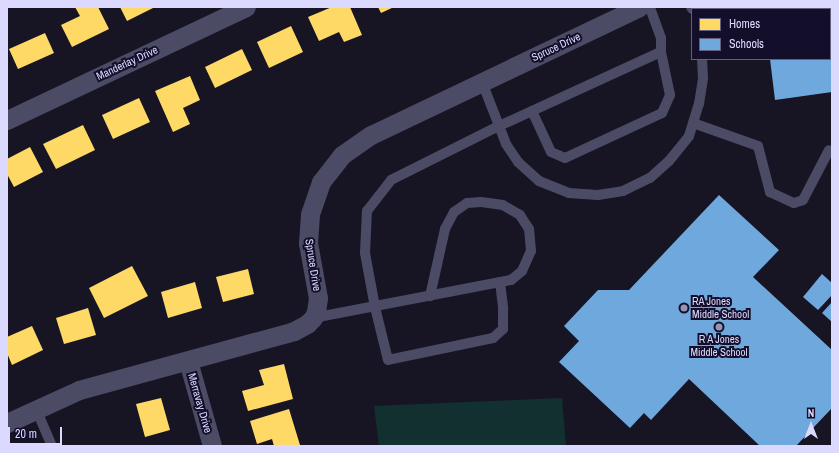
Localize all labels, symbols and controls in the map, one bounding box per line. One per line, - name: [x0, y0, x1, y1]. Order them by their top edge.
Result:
- legend: [691, 8, 831, 60]
- text: Homes: [729, 16, 760, 32]
- street label: Spruce Drive: [529, 30, 583, 64]
- text: Schools: [729, 36, 764, 52]
- street label: Manderlay Drive: [94, 43, 160, 83]
- street label: Spruce Drive: [302, 238, 324, 292]
- place label: RA Jones Middle School: [692, 295, 749, 321]
- marker: RA Jones Middle School: [679, 303, 689, 313]
- marker: R A Jones Middle School: [714, 322, 724, 332]
- place label: R A Jones Middle School: [690, 333, 748, 359]
- street label: Merravay Drive: [185, 372, 215, 434]
- north arrow: [791, 405, 831, 445]
- text: N: [808, 406, 814, 420]
- scale bar: [10, 419, 64, 445]
- text: 20 m: [15, 426, 37, 442]

